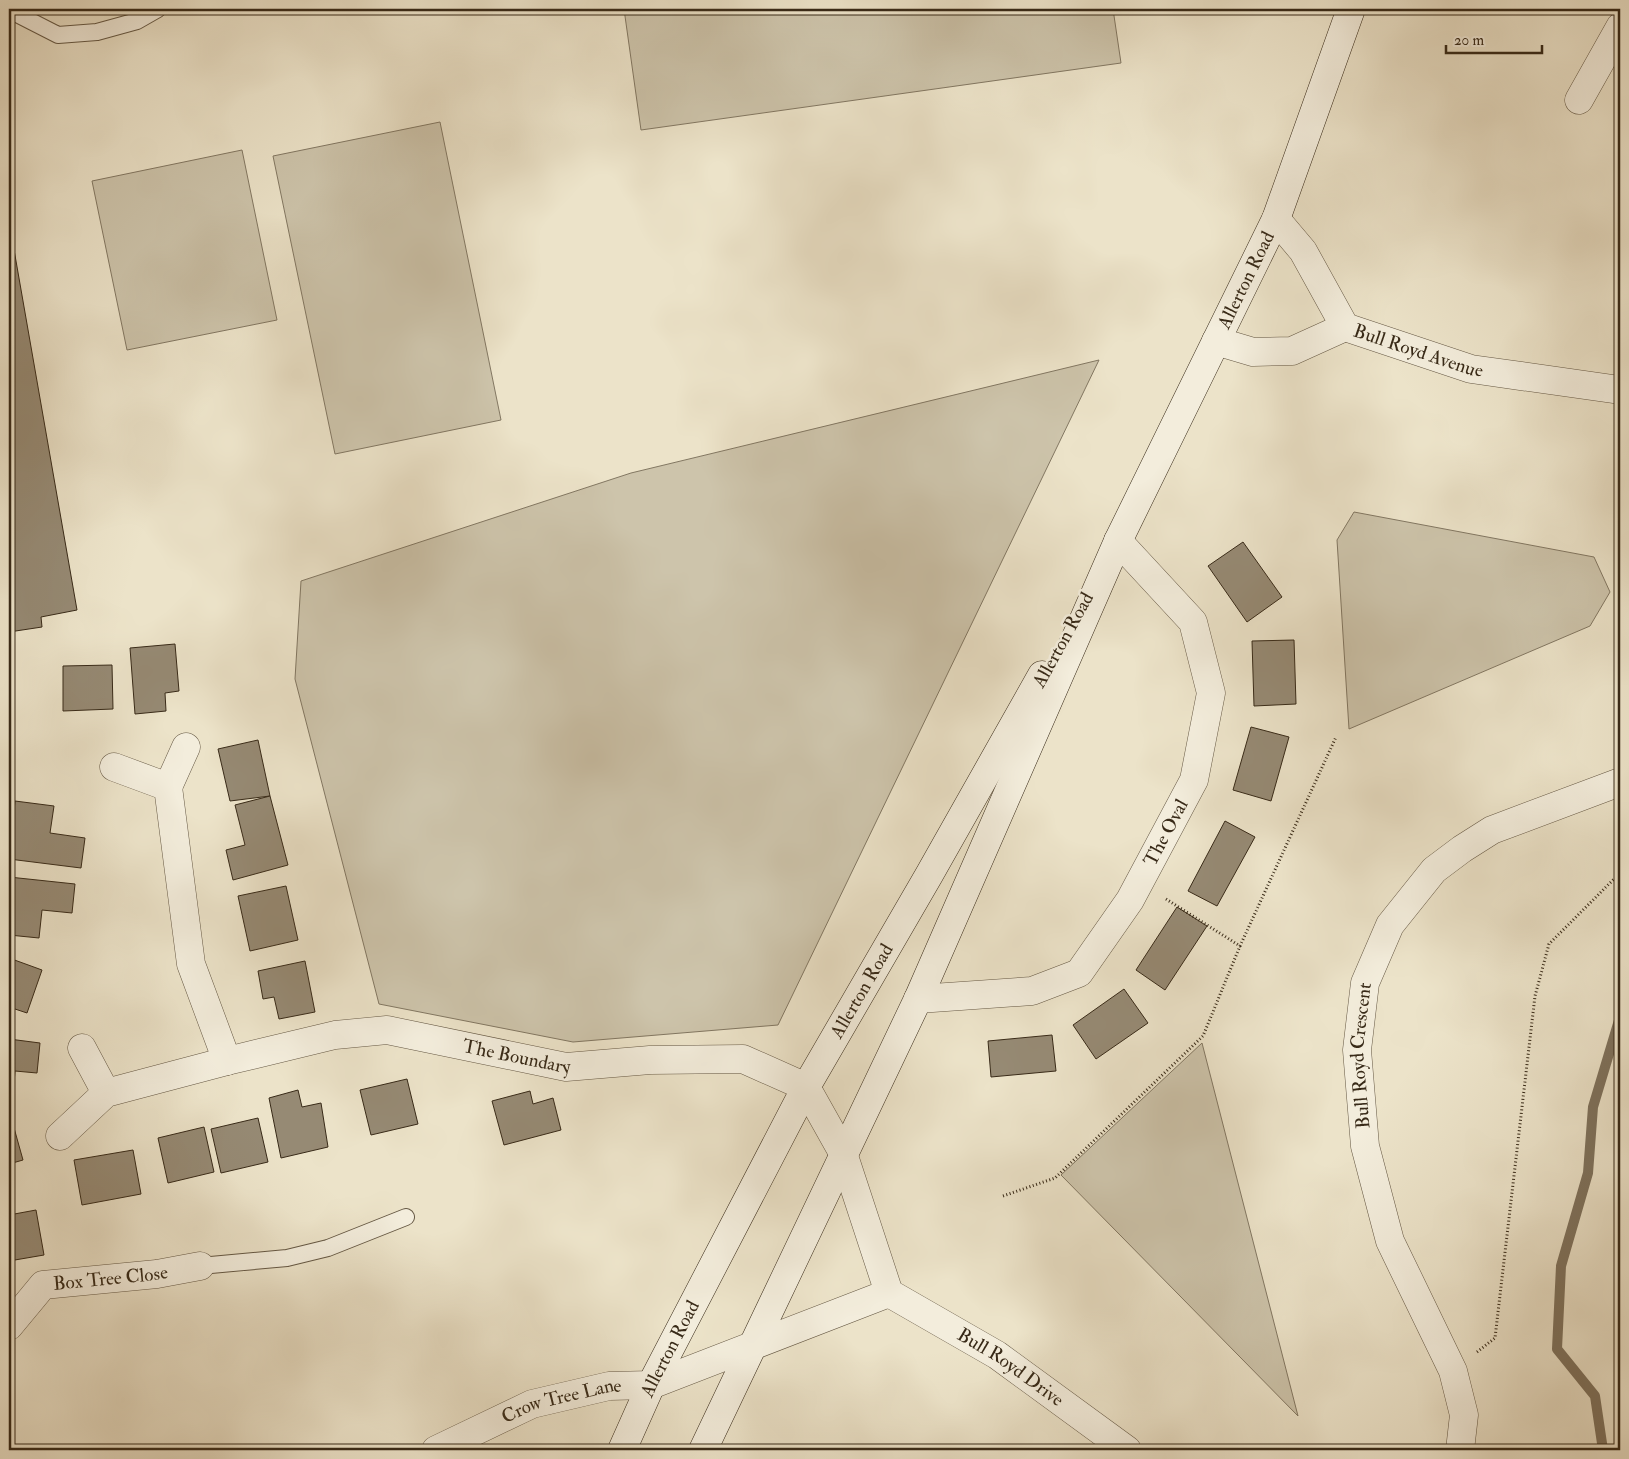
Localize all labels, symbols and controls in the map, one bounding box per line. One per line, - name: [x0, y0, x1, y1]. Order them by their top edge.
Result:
- scale bar: [1446, 22, 1543, 54]
- text: 20 m: [1454, 31, 1484, 50]
- street label: Allerton Road: [1212, 227, 1280, 334]
- street label: Bull Royd Avenue: [1350, 319, 1485, 383]
- street label: Allerton Road: [1026, 587, 1099, 693]
- street label: The Oval: [1138, 795, 1194, 870]
- street label: Allerton Road: [824, 939, 899, 1044]
- street label: Bull Royd Crescent: [1345, 981, 1377, 1130]
- street label: The Boundary: [461, 1034, 572, 1079]
- street label: Box Tree Close: [52, 1260, 170, 1296]
- street label: Allerton Road: [635, 1296, 705, 1402]
- street label: Bull Royd Drive: [953, 1323, 1069, 1412]
- street label: Crow Tree Lane: [498, 1373, 622, 1429]

